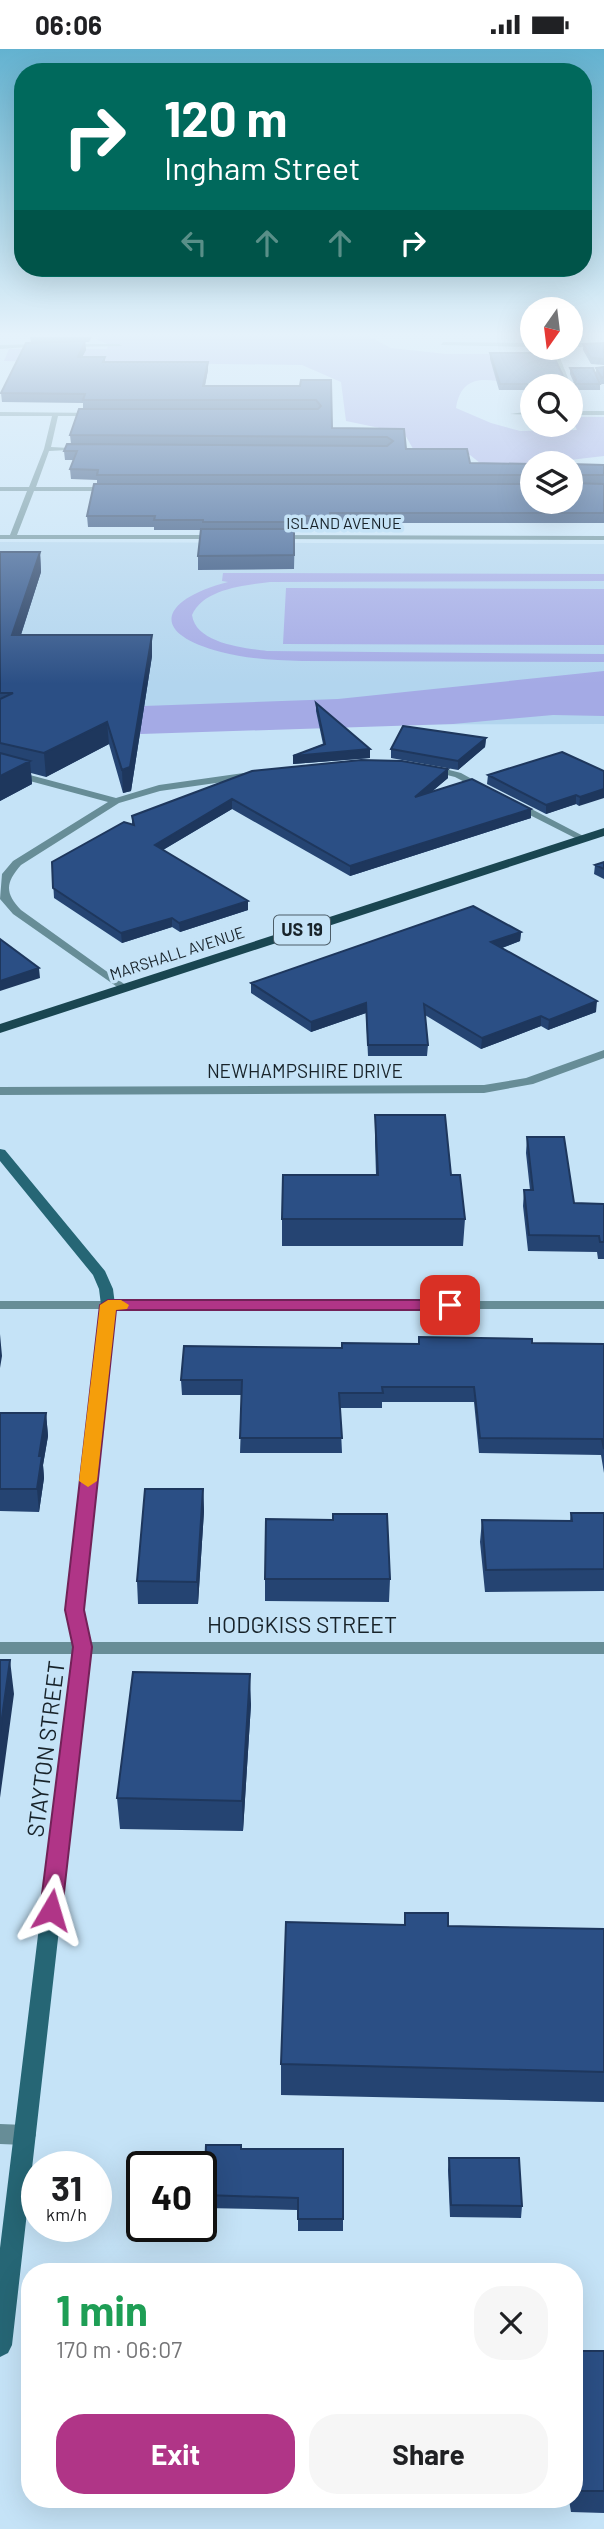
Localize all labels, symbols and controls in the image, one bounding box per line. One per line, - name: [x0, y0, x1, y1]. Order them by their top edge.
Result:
- text: 06:06: [35, 9, 102, 40]
- text: 120 m: [164, 88, 287, 147]
- icon: right: [49, 91, 140, 182]
- text: Ingham Street: [164, 148, 360, 186]
- icon: left: [175, 224, 213, 262]
- icon: ahead: [248, 224, 286, 262]
- icon: ahead: [321, 224, 359, 262]
- icon: right: [394, 224, 432, 262]
- north arrow: [520, 297, 583, 361]
- map controls: [520, 297, 583, 514]
- button: search: [520, 374, 583, 437]
- button: layers: [520, 451, 583, 514]
- street label: ISLAND AVENUE: [286, 513, 402, 532]
- road number: US 19: [274, 915, 330, 945]
- street label: MARSHALL AVENUE: [107, 922, 247, 983]
- street label: NEWHAMPSHIRE DRIVE: [207, 1059, 403, 1082]
- pin: [420, 1275, 480, 1335]
- icon: arrive: [431, 1286, 469, 1324]
- street label: HODGKISS STREET: [207, 1610, 397, 1638]
- street label: STAYTON STREET: [20, 1659, 70, 1839]
- position arrow: [14, 1873, 88, 1947]
- speed limit sign: 40: [126, 2151, 217, 2242]
- text: 31: [51, 2166, 82, 2208]
- text: km/h: [46, 2203, 87, 2225]
- text: 1 min: [56, 2284, 148, 2334]
- button: close: [474, 2286, 548, 2360]
- text: 170 m · 06:07: [56, 2335, 182, 2363]
- button: Exit: [56, 2414, 295, 2494]
- button: Share: [309, 2414, 548, 2494]

